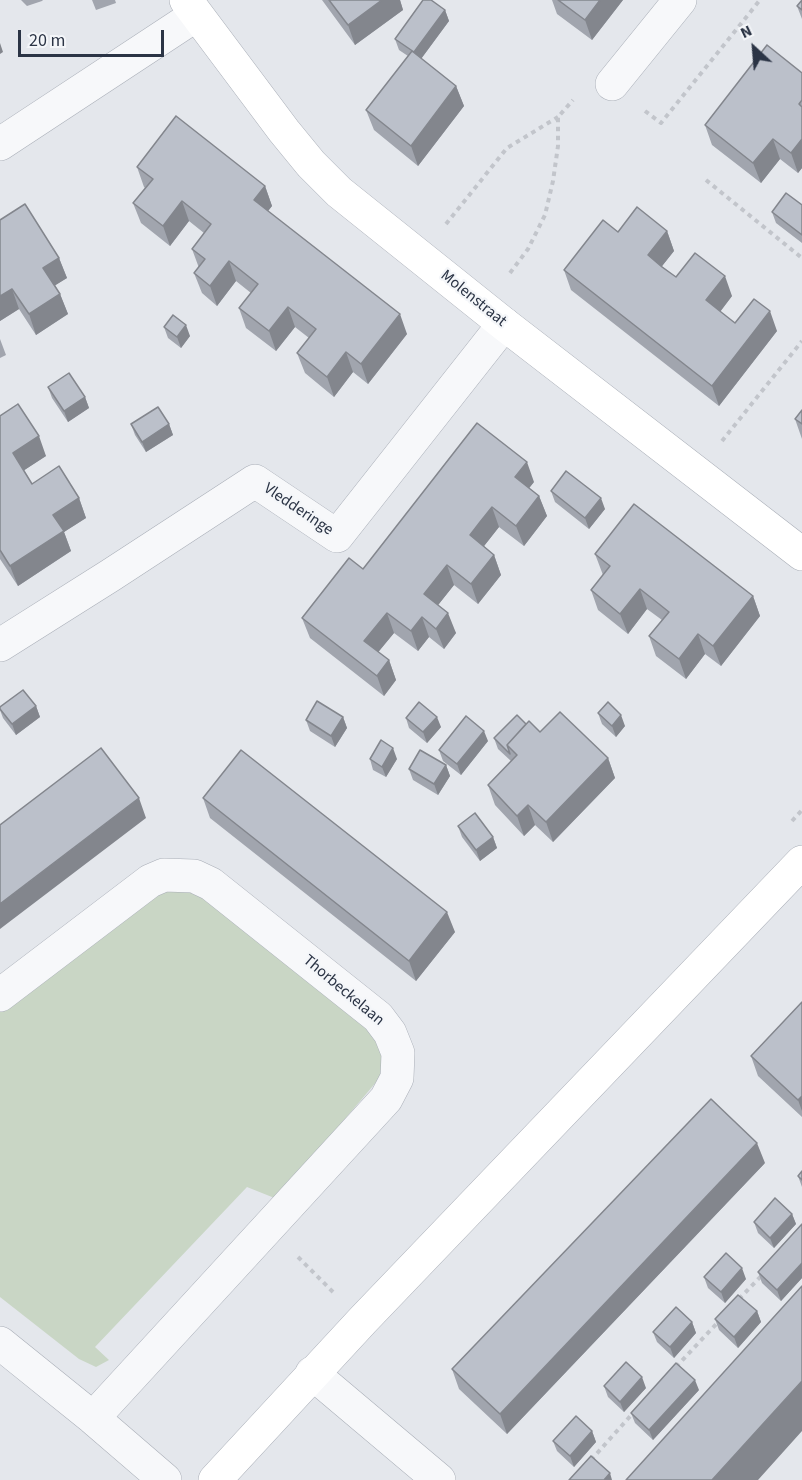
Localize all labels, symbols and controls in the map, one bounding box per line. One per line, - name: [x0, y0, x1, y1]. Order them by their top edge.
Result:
- scale bar: [21, 18, 166, 56]
- north arrow: [724, 18, 784, 78]
- text: N: [736, 20, 756, 44]
- text: 20 m: [29, 28, 65, 53]
- street label: Molenstraat: [436, 267, 510, 331]
- street label: Vledderinge: [259, 480, 337, 540]
- street label: Thorbeckelaan: [298, 951, 388, 1031]

